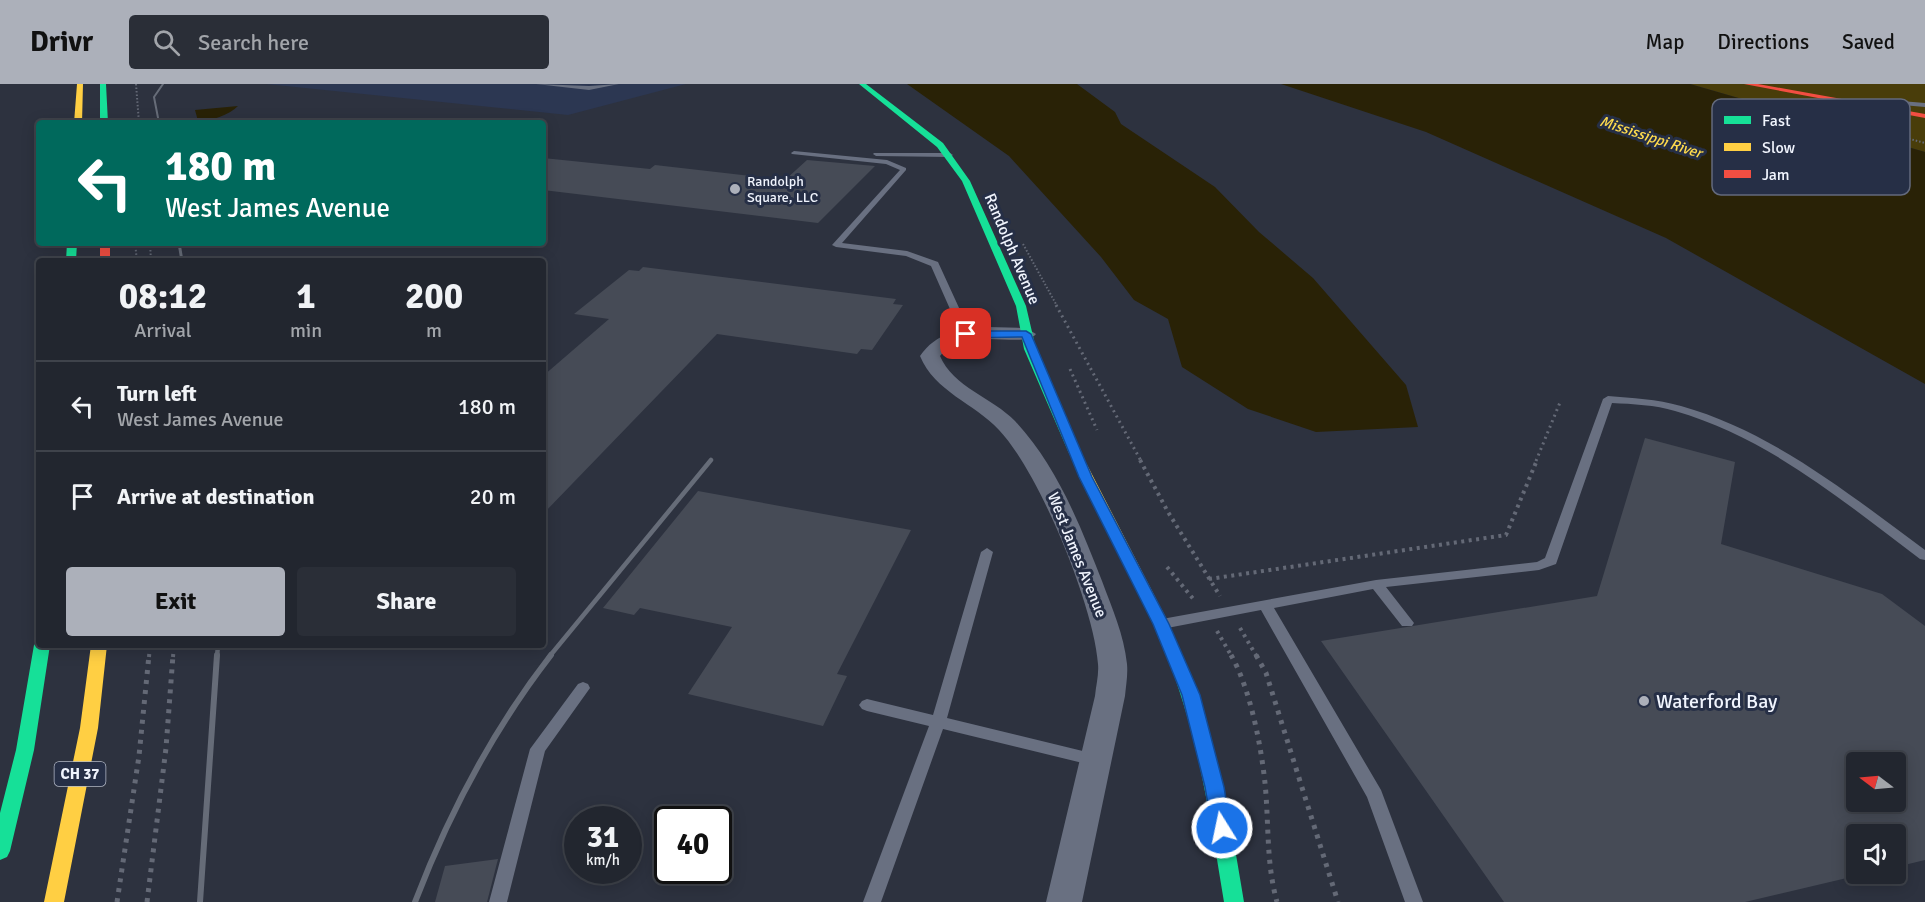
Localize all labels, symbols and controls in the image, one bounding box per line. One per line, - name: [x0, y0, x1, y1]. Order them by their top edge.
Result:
- search box: [129, 15, 549, 69]
- text: Drivr: [30, 25, 93, 59]
- icon: search: [150, 26, 183, 59]
- text: Search here: [198, 29, 309, 56]
- text: Map: [1646, 29, 1684, 55]
- text: Directions: [1717, 29, 1809, 55]
- text: Saved: [1842, 29, 1895, 55]
- legend: [1712, 99, 1910, 195]
- text: Fast: [1762, 111, 1791, 131]
- water label: Mississippi River: [1598, 112, 1707, 163]
- text: Slow: [1762, 138, 1796, 158]
- text: 180 m: [165, 141, 276, 192]
- icon: left: [66, 144, 144, 222]
- text: Jam: [1762, 165, 1790, 185]
- place label: Randolph Square, LLC: [747, 173, 818, 206]
- marker: Randolph Square, LLC: [728, 182, 742, 196]
- street label: Randolph Avenue: [980, 191, 1044, 307]
- text: West James Avenue: [165, 192, 390, 225]
- text: 08:12: [119, 274, 207, 319]
- text: 1: [296, 274, 316, 319]
- text: 200: [405, 274, 463, 319]
- pin: [940, 308, 991, 359]
- icon: arrive: [949, 317, 982, 350]
- text: Arrival: [134, 318, 192, 343]
- text: min: [290, 318, 322, 343]
- text: m: [426, 318, 442, 343]
- text: Turn left: [117, 380, 197, 407]
- icon: left: [66, 390, 99, 423]
- text: 180 m: [458, 393, 516, 420]
- text: West James Avenue: [117, 407, 284, 432]
- icon: arrive: [66, 480, 99, 513]
- text: Arrive at destination: [117, 483, 314, 510]
- text: 20 m: [470, 483, 516, 510]
- street label: West James Avenue: [1043, 489, 1111, 621]
- button: Exit: [66, 567, 285, 636]
- button: Share: [297, 567, 516, 636]
- place label: Waterford Bay: [1656, 689, 1778, 714]
- marker: Waterford Bay: [1637, 694, 1651, 708]
- north arrow: [1846, 752, 1906, 812]
- map controls: [1846, 752, 1906, 884]
- road number: CH 37: [54, 762, 106, 786]
- position arrow: [1190, 796, 1254, 860]
- speed limit sign: 40: [654, 806, 732, 884]
- text: 31: [587, 819, 619, 856]
- button: sound: [1846, 824, 1906, 884]
- text: km/h: [586, 851, 620, 869]

